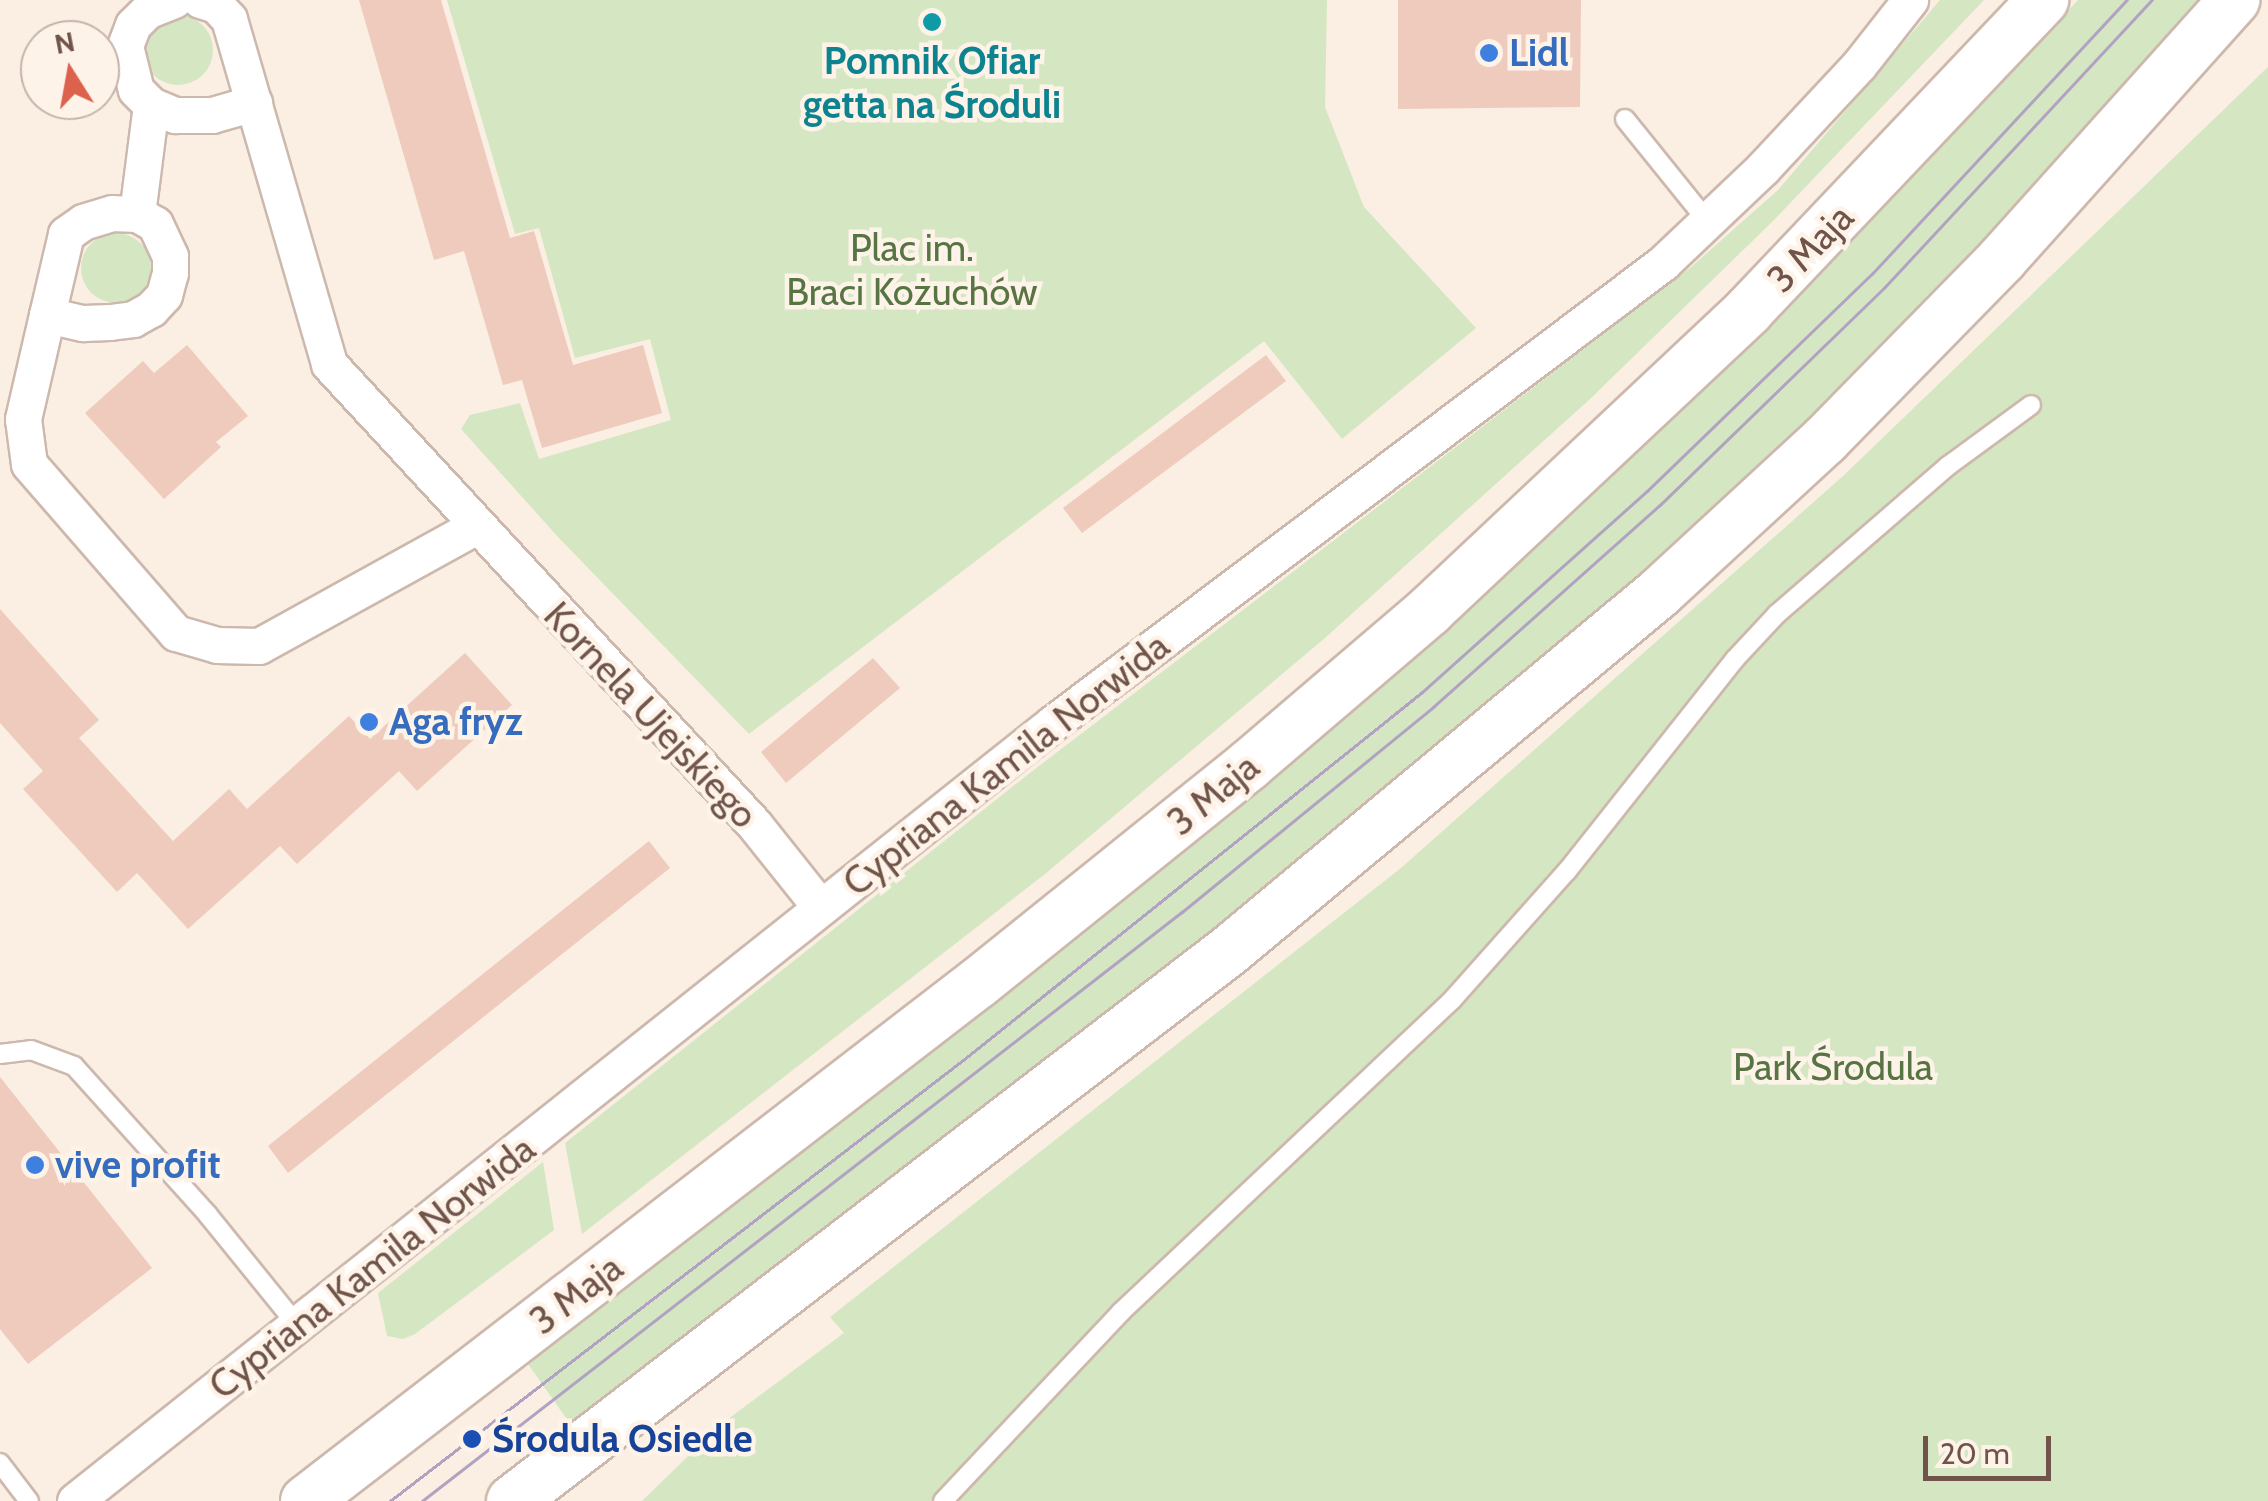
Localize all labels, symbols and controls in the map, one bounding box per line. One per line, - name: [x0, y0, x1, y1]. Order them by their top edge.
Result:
- marker: Pomnik Ofiar getta na Środuli: [921, 11, 943, 33]
- north arrow: [20, 20, 120, 120]
- text: N: [52, 24, 78, 61]
- place label: Lidl: [1509, 30, 1569, 76]
- place label: Pomnik Ofiar getta na Środuli: [803, 38, 1061, 127]
- marker: Lidl: [1478, 42, 1500, 64]
- street label: 3 Maja: [1757, 195, 1863, 301]
- park label: Plac im. Braci Kożuchów: [786, 225, 1038, 314]
- street label: Kornela Ujejskiego: [535, 593, 767, 837]
- street label: Cypriana Kamila Norwida: [834, 623, 1178, 905]
- place label: Aga fryz: [389, 699, 523, 745]
- marker: Aga fryz: [358, 711, 380, 733]
- street label: 3 Maja: [1158, 743, 1268, 845]
- park label: Park Środula: [1733, 1044, 1933, 1090]
- street label: Cypriana Kamila Norwida: [200, 1126, 544, 1408]
- place label: vive profit: [55, 1142, 221, 1188]
- marker: vive profit: [24, 1154, 46, 1176]
- street label: 3 Maja: [521, 1244, 631, 1344]
- place label: Środula Osiedle: [492, 1416, 753, 1462]
- scale bar: [1928, 1416, 2056, 1478]
- marker: Środula Osiedle: [461, 1428, 483, 1450]
- text: 20 m: [1940, 1435, 2010, 1472]

